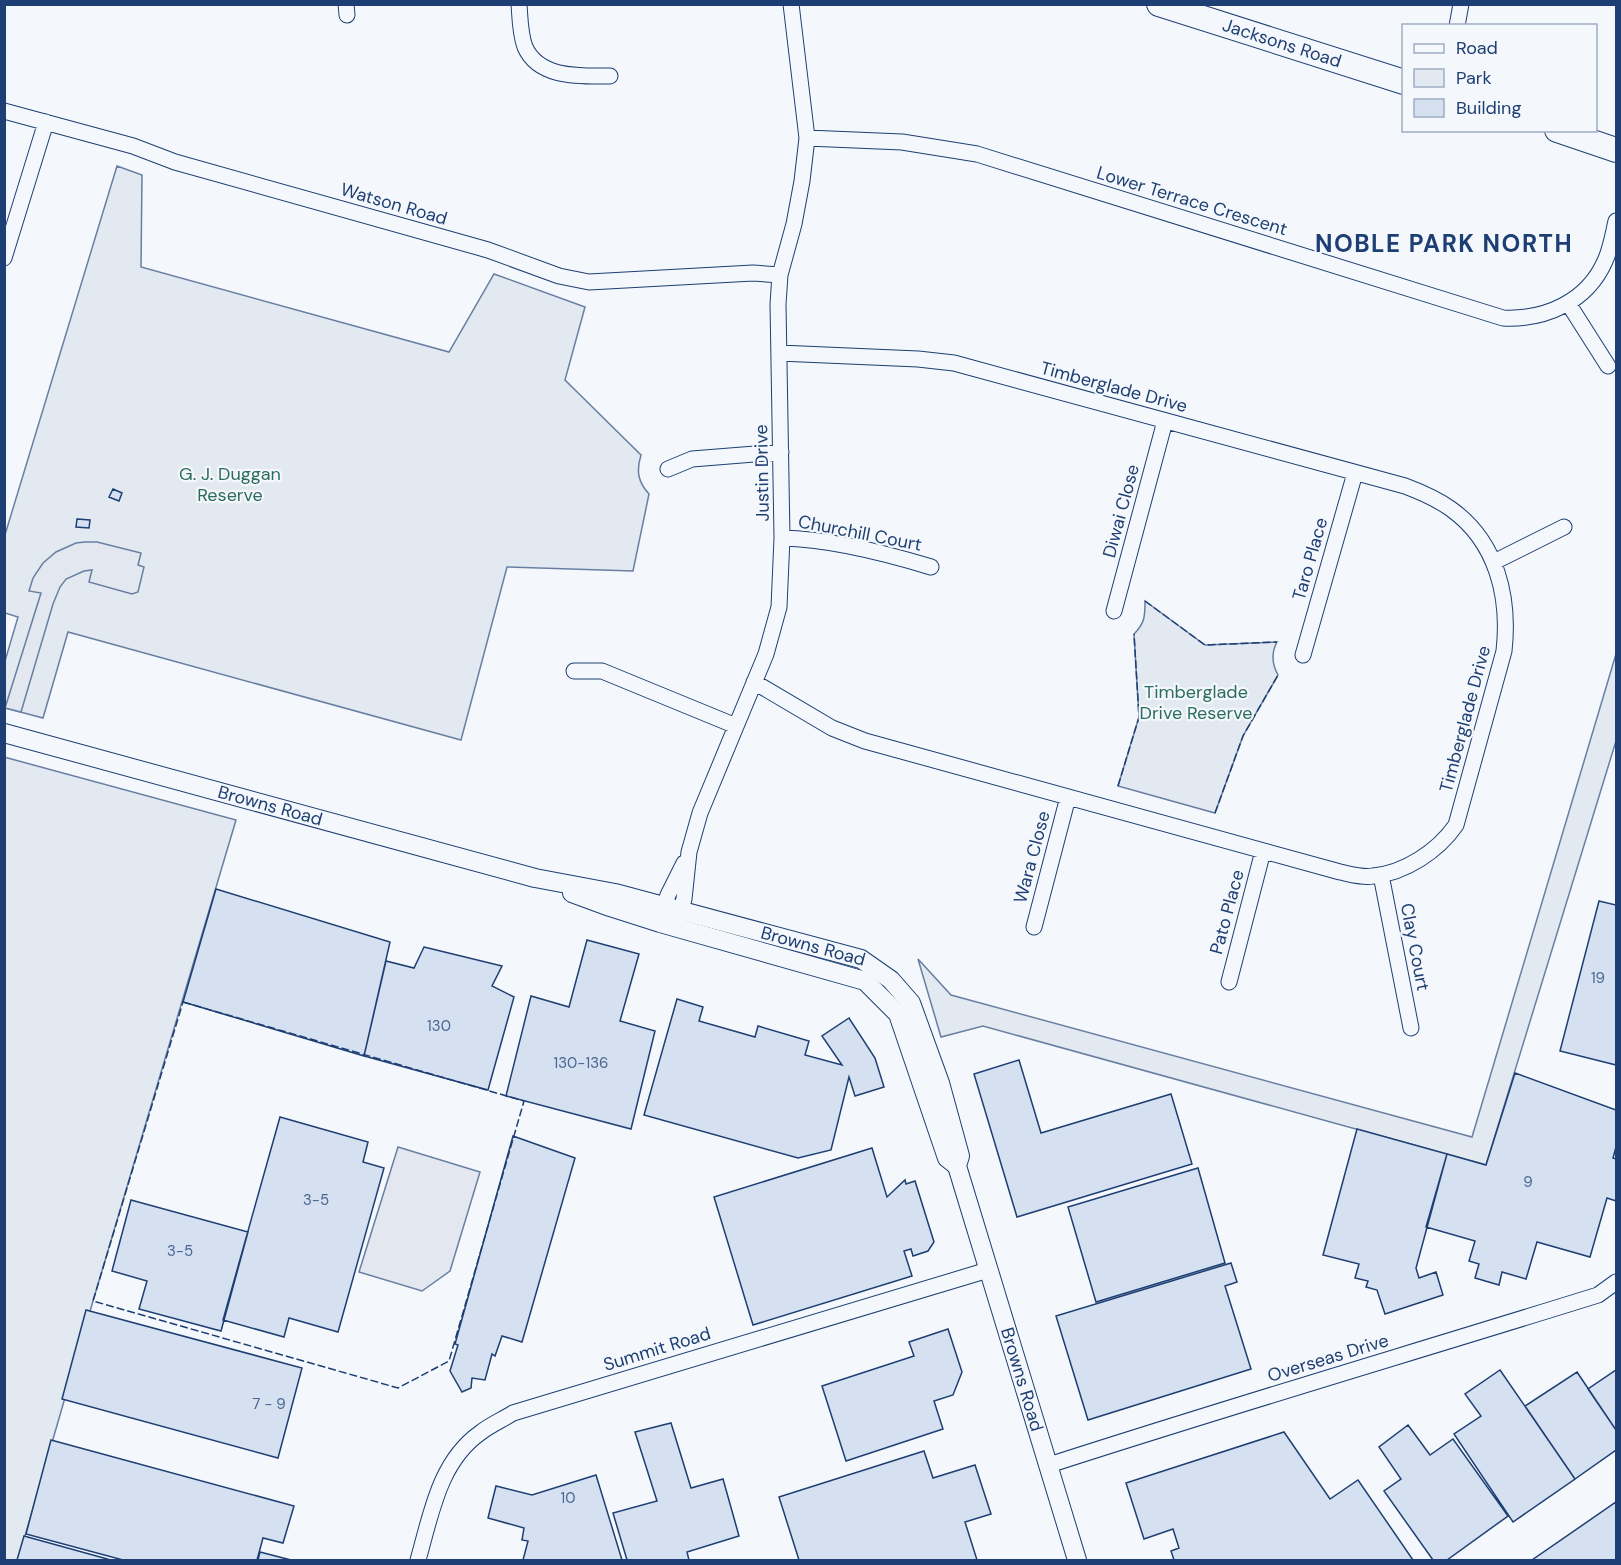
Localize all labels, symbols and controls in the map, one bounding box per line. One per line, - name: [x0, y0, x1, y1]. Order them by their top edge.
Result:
- street label: Jacksons Road: [1219, 13, 1344, 73]
- legend: [1402, 24, 1597, 132]
- text: Road: [1456, 36, 1498, 60]
- text: Park: [1456, 66, 1492, 90]
- text: Building: [1456, 96, 1521, 120]
- street label: Lower Terrace Crescent: [1094, 161, 1290, 241]
- street label: Watson Road: [338, 177, 450, 231]
- district label: NOBLE PARK NORTH: [1315, 228, 1573, 259]
- street label: Timberglade Drive: [1038, 356, 1190, 418]
- street label: Justin Drive: [749, 424, 775, 522]
- park label: G. J. Duggan Reserve: [179, 462, 281, 507]
- street label: Diwai Close: [1097, 462, 1145, 560]
- street label: Churchill Court: [796, 509, 924, 557]
- street label: Taro Place: [1287, 515, 1333, 603]
- street label: Timberglade Drive: [1434, 643, 1496, 795]
- park label: Timberglade Drive Reserve: [1140, 680, 1252, 725]
- street label: Browns Road: [215, 780, 325, 831]
- street label: Wara Close: [1008, 808, 1056, 906]
- street label: Pato Place: [1204, 867, 1250, 957]
- street label: Clay Court: [1395, 901, 1435, 993]
- street label: Browns Road: [758, 921, 868, 972]
- house number: 19: [1591, 968, 1605, 988]
- house number: 130: [427, 1016, 451, 1036]
- house number: 130-136: [554, 1053, 608, 1073]
- house number: 9: [1523, 1172, 1533, 1192]
- house number: 3-5: [303, 1190, 329, 1210]
- house number: 3-5: [167, 1241, 193, 1261]
- street label: Summit Road: [600, 1321, 714, 1377]
- street label: Browns Road: [995, 1325, 1049, 1434]
- street label: Overseas Drive: [1265, 1328, 1391, 1388]
- house number: 7 - 9: [252, 1394, 286, 1414]
- house number: 10: [561, 1488, 575, 1508]

